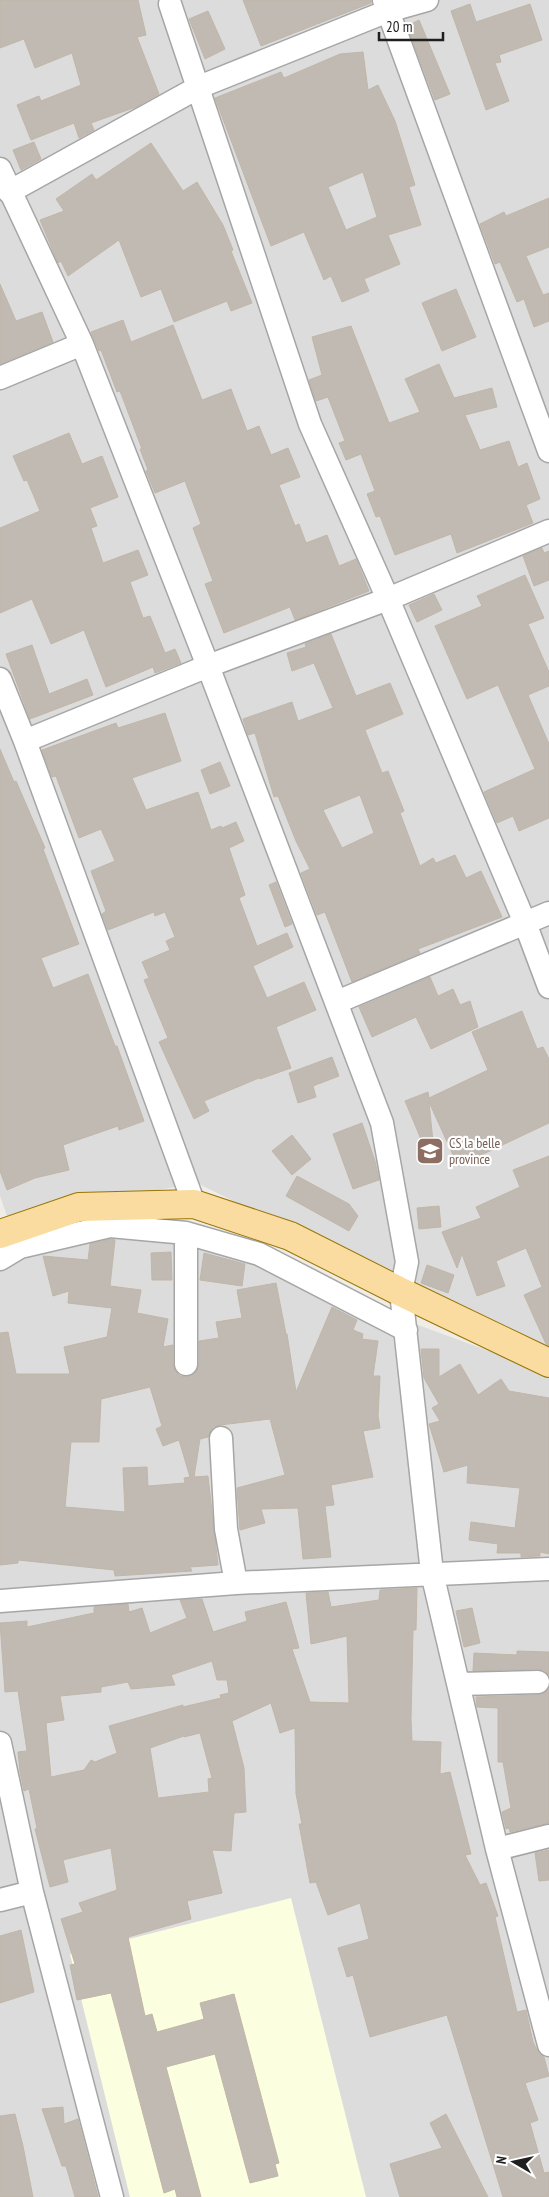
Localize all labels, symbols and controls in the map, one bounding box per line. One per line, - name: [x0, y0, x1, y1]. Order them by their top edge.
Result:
- scale bar: [379, 10, 443, 42]
- text: 20 m: [386, 17, 412, 36]
- place label: CS la belle province: [449, 1134, 501, 1168]
- school or university icon: CS la belle province: [415, 1136, 445, 1166]
- north arrow: [489, 2137, 539, 2187]
- text: N: [492, 2155, 511, 2165]

